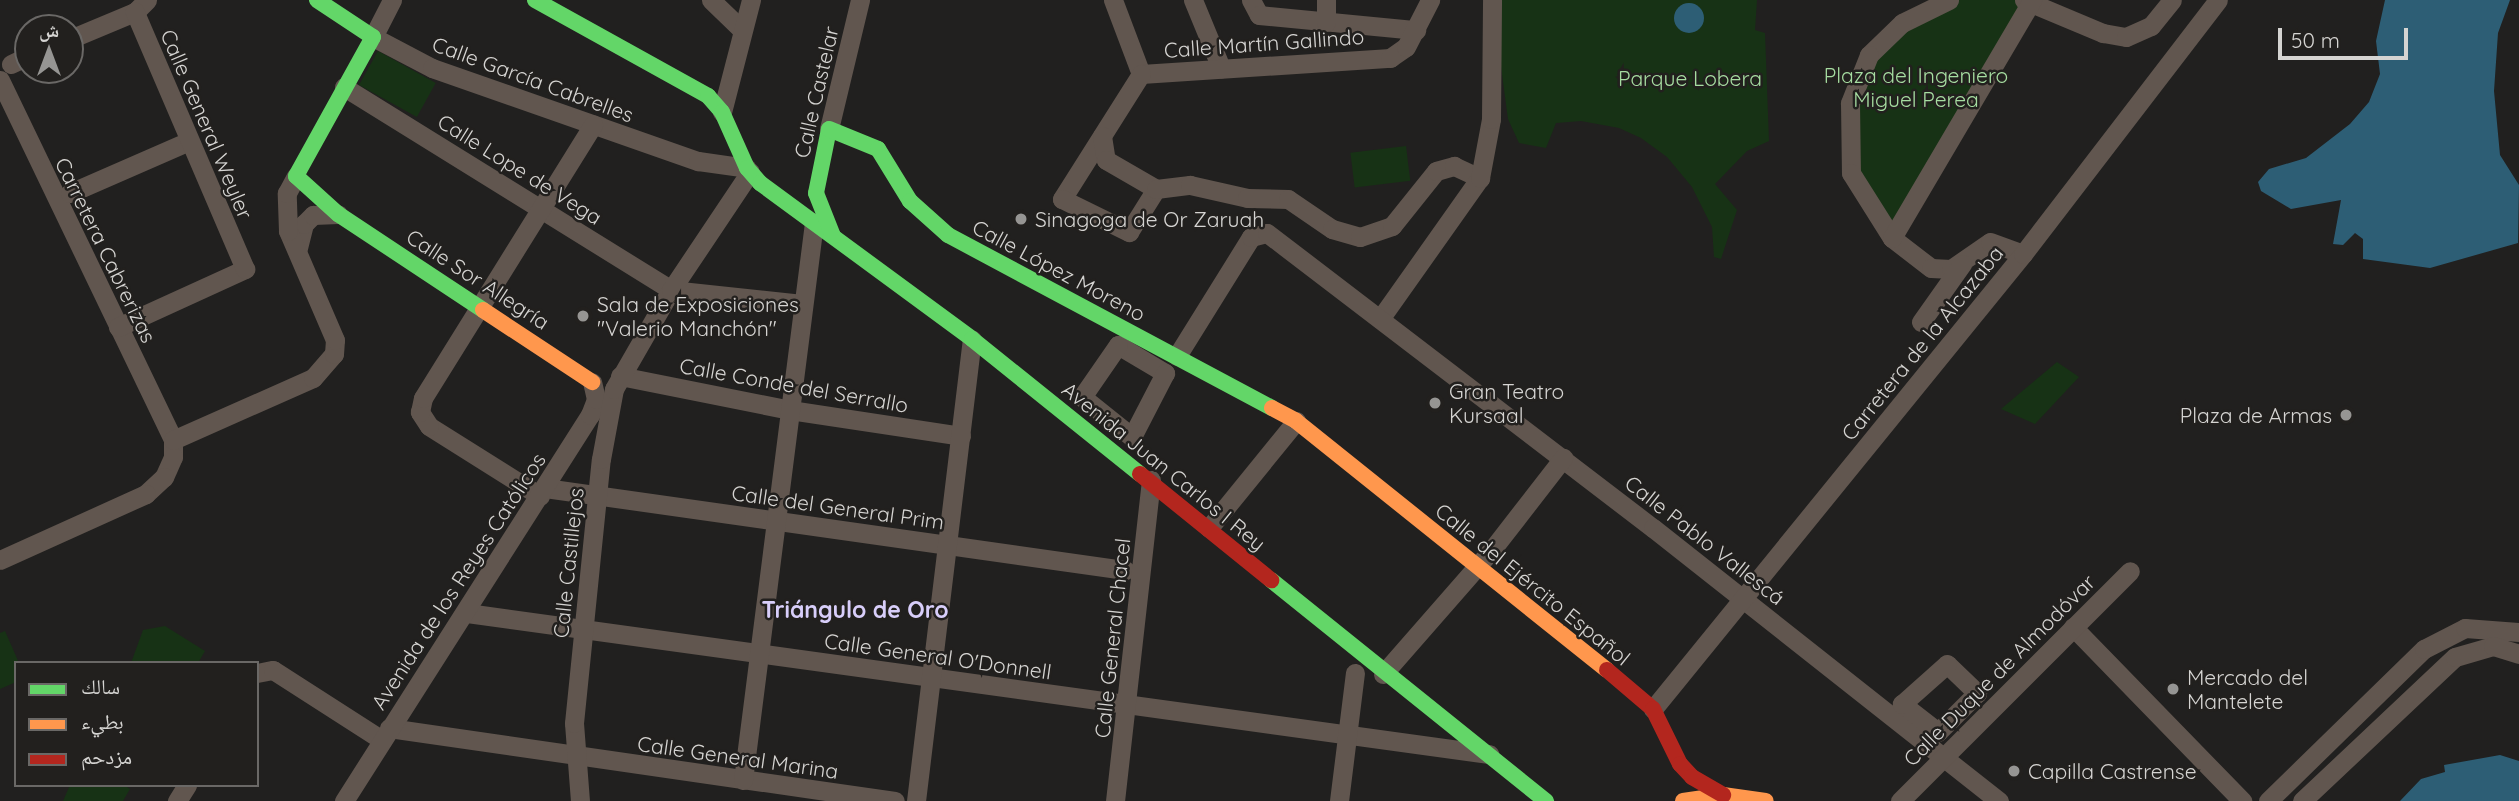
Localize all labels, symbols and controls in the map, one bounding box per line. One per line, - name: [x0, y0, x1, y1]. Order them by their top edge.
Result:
- north arrow: [14, 14, 84, 84]
- scale bar: [2281, 14, 2410, 58]
- text: ش: [39, 18, 59, 42]
- street label: Calle Martín Gallindo: [1163, 23, 1365, 63]
- street label: Calle Castelar: [789, 24, 843, 160]
- street label: Calle General Weyler: [156, 26, 258, 222]
- text: 50 m: [2291, 27, 2340, 53]
- street label: Calle García Cabrelles: [429, 31, 637, 127]
- park label: Plaza del Ingeniero Miguel Perea: [1824, 62, 2008, 112]
- park label: Parque Lobera: [1618, 65, 1762, 91]
- street label: Calle Lope de Vega: [433, 108, 607, 230]
- street label: Carretera Cabrerizas: [50, 153, 162, 347]
- place label: Sinagoga de Or Zaruah: [1035, 206, 1264, 232]
- marker: Sinagoga de Or Zaruah: [1013, 211, 1029, 227]
- street label: Calle López Moreno: [968, 214, 1150, 326]
- street label: Calle Sor Allegría: [402, 224, 554, 334]
- street label: Carretera de la Alcazaba: [1836, 241, 2008, 445]
- place label: Sala de Exposiciones "Valerio Manchón": [597, 291, 799, 341]
- marker: Sala de Exposiciones "Valerio Manchón": [575, 308, 591, 324]
- street label: Calle Conde del Serrallo: [678, 352, 910, 418]
- street label: Avenida Juan Carlos I Rey: [1057, 376, 1271, 556]
- place label: Gran Teatro Kursaal: [1449, 378, 1564, 428]
- marker: Gran Teatro Kursaal: [1427, 395, 1443, 411]
- place label: Plaza de Armas: [2180, 402, 2332, 428]
- marker: Plaza de Armas: [2338, 407, 2354, 423]
- street label: Avenida de los Reyes Católicos: [366, 448, 550, 714]
- street label: Calle Pablo Vallescá: [1620, 470, 1790, 610]
- street label: Calle del General Prim: [730, 480, 946, 534]
- street label: Calle Castillejos: [548, 487, 588, 639]
- street label: Calle del Ejército Español: [1430, 498, 1636, 670]
- street label: Calle General Chacel: [1089, 537, 1135, 739]
- street label: Calle Duque de Almodóvar: [1898, 569, 2100, 771]
- district label: Triángulo de Oro: [761, 596, 949, 624]
- street label: Calle General O'Donnell: [823, 628, 1053, 684]
- legend: [14, 661, 259, 787]
- place label: Mercado del Mantelete: [2187, 664, 2308, 714]
- text: سالك: [81, 673, 120, 699]
- marker: Mercado del Mantelete: [2165, 681, 2181, 697]
- text: بطيء: [81, 708, 124, 734]
- street label: Calle General Marina: [636, 730, 840, 784]
- text: مزدحم: [81, 743, 132, 769]
- place label: Capilla Castrense: [2028, 758, 2197, 784]
- marker: Capilla Castrense: [2006, 763, 2022, 779]

